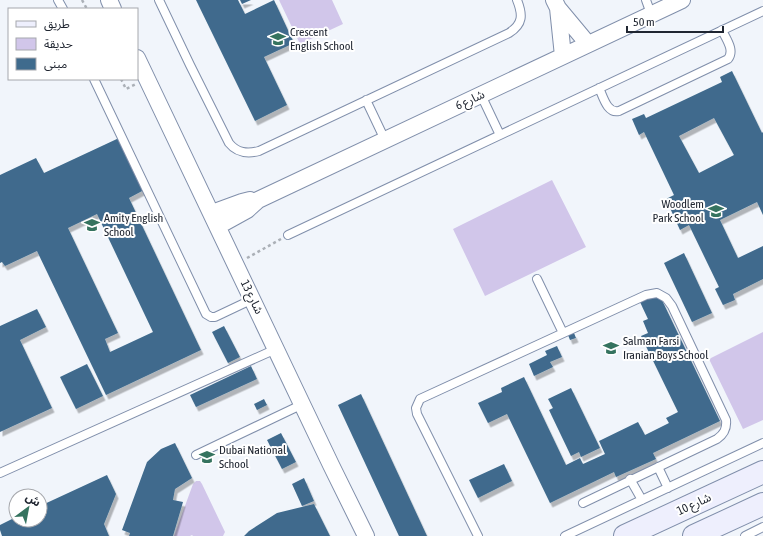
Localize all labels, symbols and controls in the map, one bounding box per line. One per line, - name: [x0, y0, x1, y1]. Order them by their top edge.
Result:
- legend: [8, 8, 138, 80]
- scale bar: [627, 8, 723, 34]
- text: 50 m: [633, 15, 655, 29]
- text: طريق: [44, 17, 70, 32]
- place label: Crescent English School: [290, 25, 354, 53]
- school or university icon: Crescent English School: [269, 30, 287, 48]
- text: حديقة: [44, 37, 73, 51]
- text: مبنى: [44, 57, 67, 71]
- street label: شارع 6: [453, 87, 488, 115]
- place label: Woodlem Park School: [653, 197, 705, 225]
- school or university icon: Woodlem Park School: [707, 202, 725, 220]
- place label: Amity English School: [104, 211, 163, 239]
- school or university icon: Amity English School: [83, 216, 101, 234]
- street label: شارع 13: [236, 278, 266, 317]
- place label: Salman Farsi Iranian Boys School: [623, 334, 709, 362]
- school or university icon: Salman Farsi Iranian Boys School: [602, 339, 620, 357]
- place label: Dubai National School: [219, 443, 287, 471]
- school or university icon: Dubai National School: [198, 448, 216, 466]
- north arrow: [8, 488, 48, 528]
- text: ش: [23, 490, 43, 509]
- street label: شارع 10: [675, 490, 714, 520]

